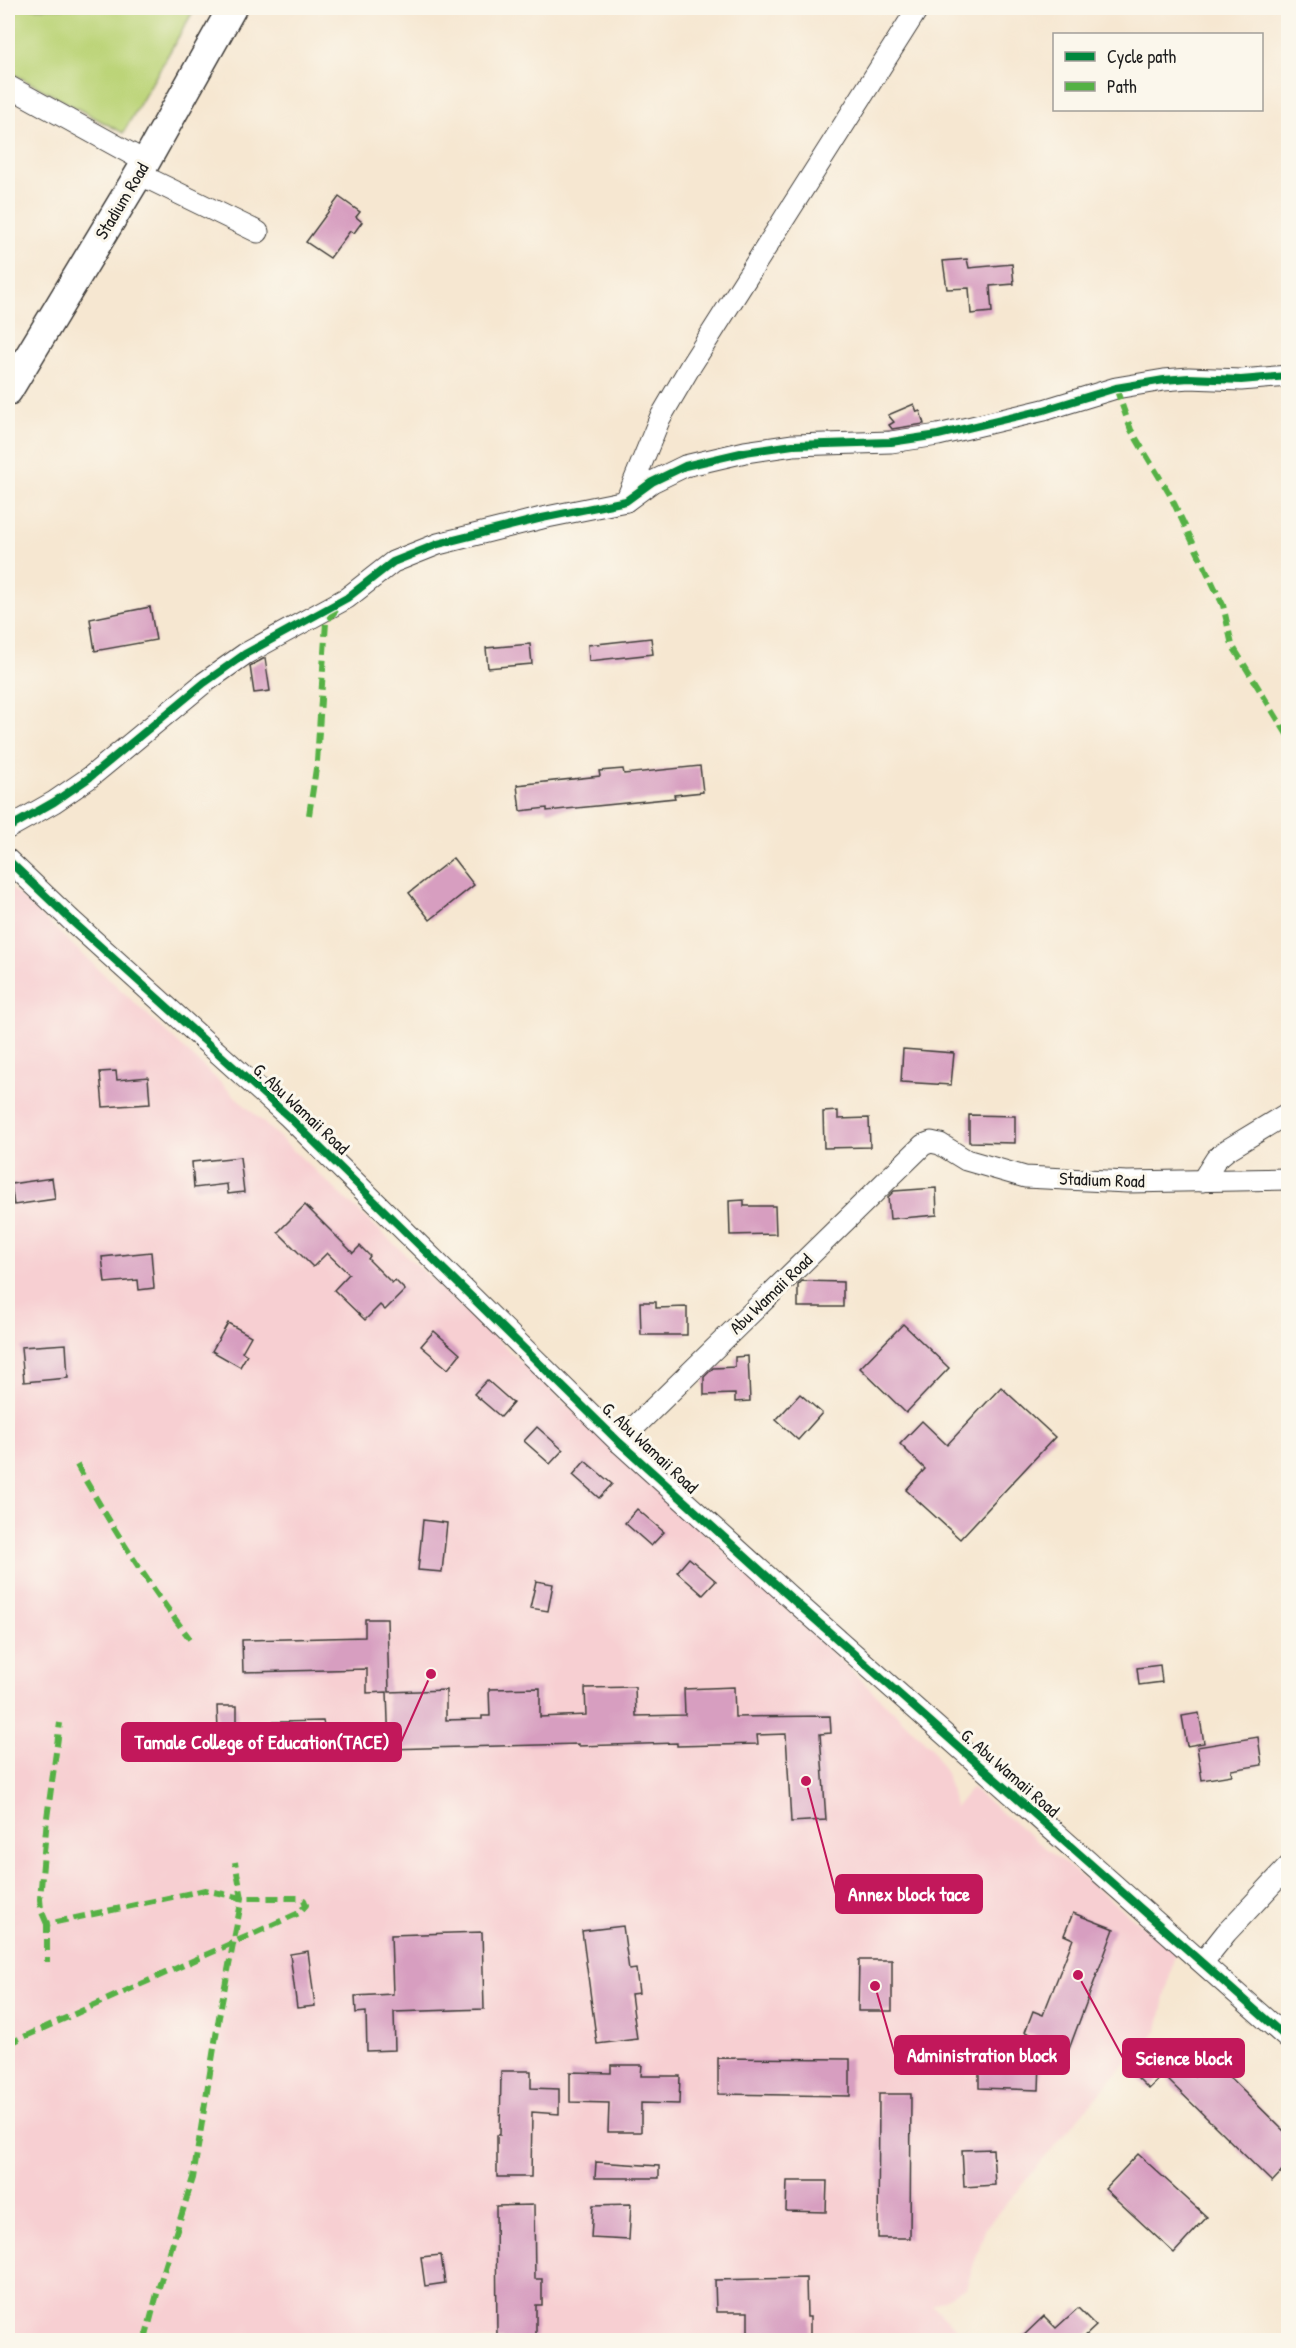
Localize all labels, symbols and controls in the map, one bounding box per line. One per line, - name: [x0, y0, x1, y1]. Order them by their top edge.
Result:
- legend: [1053, 33, 1263, 111]
- text: Cycle path: [1107, 44, 1177, 69]
- text: Path: [1107, 74, 1137, 99]
- street label: Stadium Road: [89, 158, 154, 244]
- street label: G. Abu Wamaii Road: [248, 1057, 355, 1160]
- street label: Stadium Road: [1059, 1166, 1145, 1193]
- street label: Abu Wamaii Road: [724, 1248, 818, 1340]
- street label: G. Abu Wamaii Road: [597, 1396, 704, 1499]
- callout: Tamale College of Education(TACE): [122, 1723, 401, 1761]
- street label: G. Abu Wamaii Road: [956, 1723, 1065, 1823]
- text: Tamale College of Education(TACE): [134, 1728, 390, 1756]
- callout: Annex block tace: [836, 1875, 982, 1913]
- text: Annex block tace: [848, 1880, 970, 1907]
- callout: Administration block: [895, 2036, 1069, 2074]
- callout: Science block: [1123, 2039, 1244, 2077]
- text: Administration block: [907, 2041, 1058, 2068]
- text: Science block: [1136, 2044, 1233, 2071]

